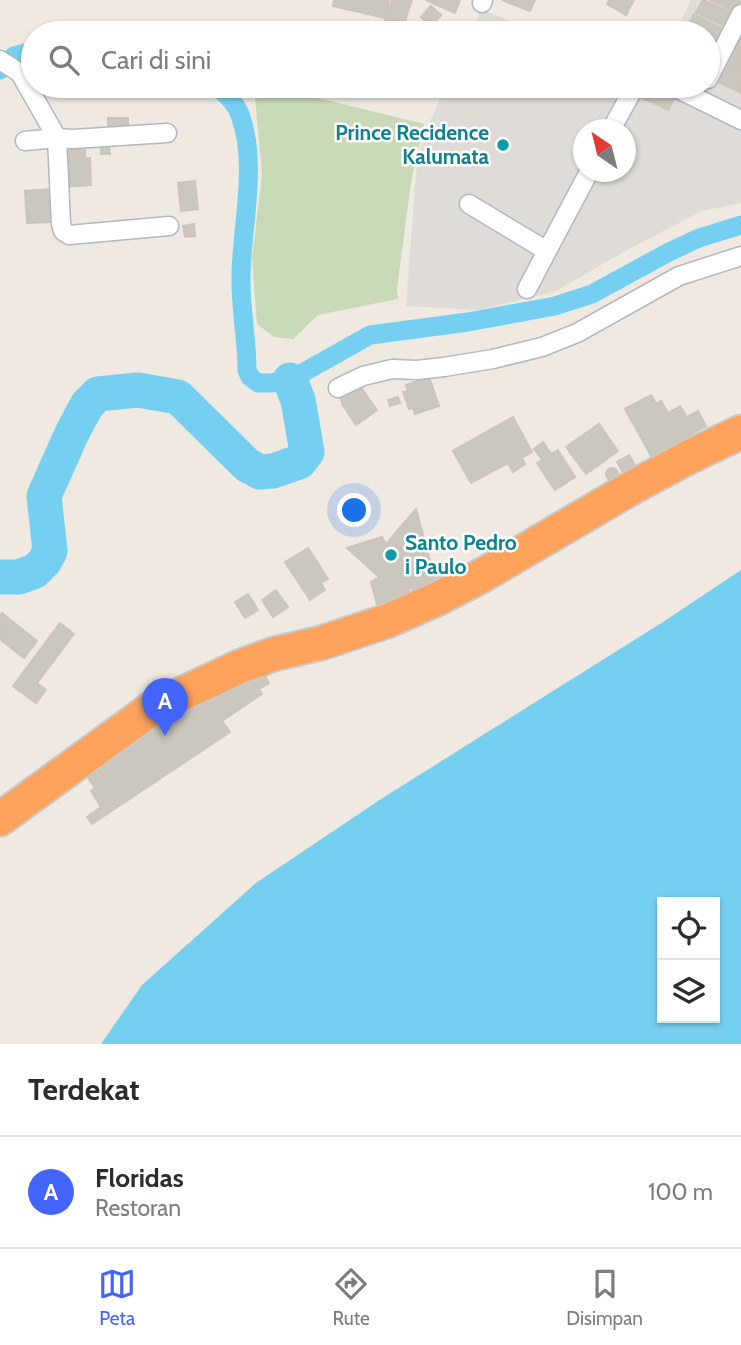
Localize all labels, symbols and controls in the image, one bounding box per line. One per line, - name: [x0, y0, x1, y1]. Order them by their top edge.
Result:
- search box: [21, 21, 720, 98]
- icon: search: [45, 41, 83, 79]
- text: Cari di sini: [101, 44, 211, 76]
- north arrow: [573, 119, 636, 182]
- place label: Prince Recidence Kalumata: [335, 120, 490, 169]
- marker: Prince Recidence Kalumata: [495, 137, 511, 153]
- your location: [337, 493, 371, 527]
- place label: Santo Pedro i Paulo: [405, 530, 517, 579]
- marker: Santo Pedro i Paulo: [383, 547, 399, 563]
- pin: A: [142, 678, 188, 736]
- map controls: [657, 897, 720, 1023]
- button: locate: [657, 897, 720, 960]
- button: layers: [657, 960, 720, 1023]
- text: Terdekat: [28, 1071, 140, 1108]
- text: Floridas: [95, 1162, 184, 1194]
- text: A: [44, 1178, 58, 1206]
- text: 100 m: [648, 1178, 713, 1206]
- text: Restoran: [95, 1194, 181, 1222]
- tab: Peta: [98, 1265, 136, 1330]
- tab: Rute: [332, 1265, 370, 1330]
- tab: Disimpan: [566, 1265, 643, 1330]

